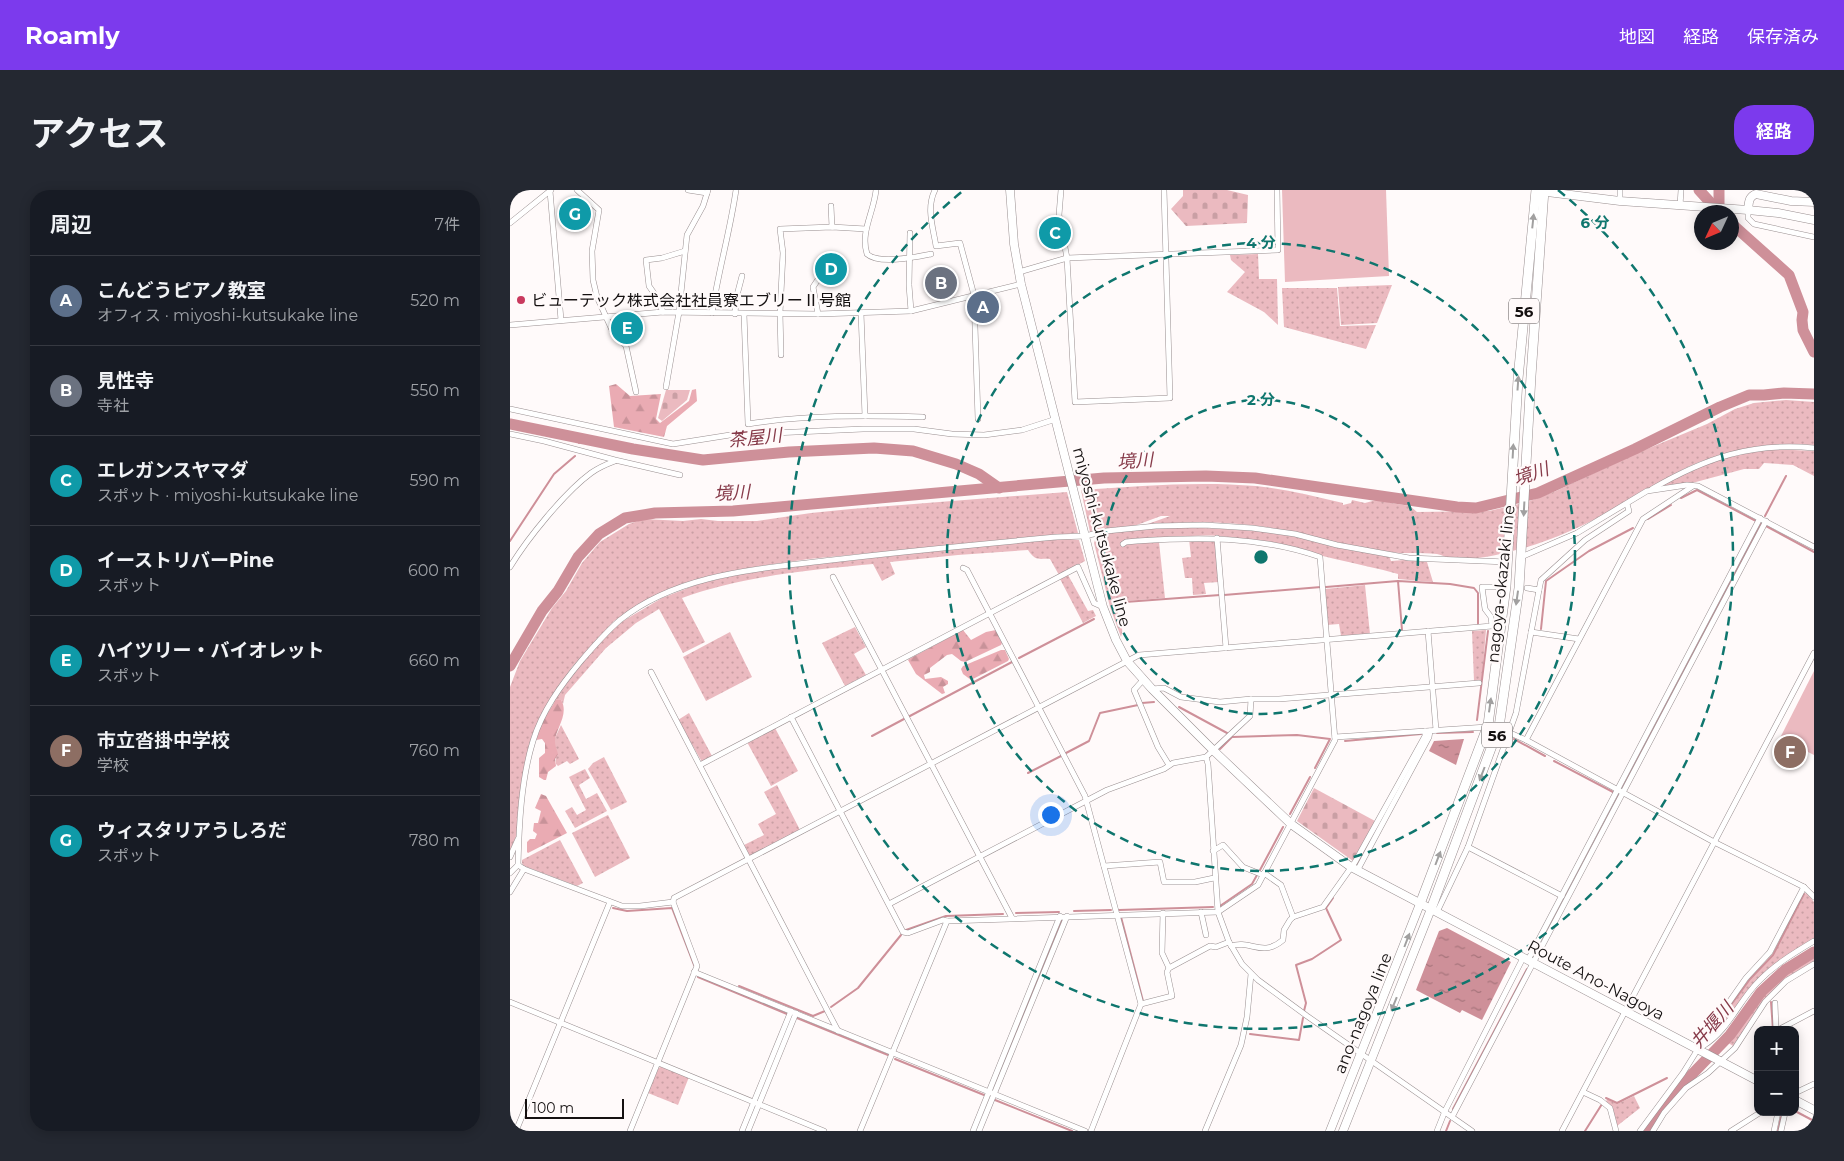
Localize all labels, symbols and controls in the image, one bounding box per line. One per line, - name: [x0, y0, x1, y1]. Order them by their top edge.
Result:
- text: Roamly: [25, 21, 120, 50]
- text: 地図: [1619, 26, 1655, 48]
- text: 経路: [1683, 26, 1719, 48]
- text: 保存済み: [1747, 26, 1819, 48]
- button: 経路: [1734, 105, 1814, 155]
- text: アクセス: [30, 112, 168, 155]
- pin: G: [559, 195, 591, 233]
- north arrow: [1694, 205, 1739, 250]
- text: 周辺: [50, 212, 92, 237]
- one-way arrow: [1529, 213, 1537, 229]
- text: 6 分: [1581, 213, 1609, 232]
- pin: C: [1039, 214, 1071, 252]
- text: 7件: [435, 215, 460, 234]
- text: 4 分: [1246, 233, 1276, 252]
- pin: D: [815, 250, 847, 288]
- pin: B: [925, 264, 957, 302]
- text: こんどうピアノ教室: [97, 279, 266, 302]
- pin: A: [967, 288, 999, 326]
- text: A: [60, 291, 72, 310]
- text: 520 m: [410, 291, 460, 310]
- place label: ビューテック株式会社社員寮エブリーⅡ号館: [531, 291, 851, 310]
- marker: ビューテック株式会社社員寮エブリーⅡ号館: [515, 294, 527, 306]
- road number: 56: [1509, 298, 1539, 324]
- text: オフィス · miyoshi-kutsukake line: [97, 306, 358, 325]
- pin: E: [611, 309, 643, 347]
- text: 見性寺: [97, 369, 154, 392]
- one-way arrow: [1514, 375, 1522, 391]
- text: B: [60, 381, 72, 400]
- text: 550 m: [410, 381, 460, 400]
- text: 2 分: [1247, 390, 1275, 409]
- text: 寺社: [97, 396, 129, 415]
- water label: 茶屋川: [727, 424, 785, 452]
- one-way arrow: [1510, 442, 1518, 458]
- street label: miyoshi-kutsukake line: [1069, 445, 1135, 629]
- water label: 境川: [1116, 449, 1156, 473]
- water label: 境川: [1510, 457, 1553, 490]
- text: エレガンスヤマダ: [97, 459, 249, 482]
- text: C: [60, 471, 72, 490]
- text: 590 m: [409, 471, 460, 490]
- water label: 境川: [713, 481, 753, 505]
- text: スポット · miyoshi-kutsukake line: [97, 486, 358, 505]
- one-way arrow: [1519, 501, 1527, 517]
- street label: nagoya-okazaki line: [1483, 504, 1519, 664]
- centre of rings: [1252, 548, 1270, 566]
- text: イーストリバーPine: [97, 549, 274, 572]
- text: D: [59, 561, 73, 580]
- text: 600 m: [408, 561, 460, 580]
- text: スポット: [97, 576, 161, 595]
- one-way arrow: [1513, 591, 1521, 607]
- text: ハイツリー・バイオレット: [97, 639, 325, 662]
- text: E: [61, 651, 71, 670]
- text: 660 m: [409, 651, 460, 670]
- text: スポット: [97, 666, 161, 685]
- one-way arrow: [1486, 697, 1494, 713]
- road number: 56: [1482, 722, 1512, 748]
- text: 市立沓掛中学校: [97, 729, 230, 752]
- pin: F: [1774, 733, 1806, 771]
- text: F: [61, 741, 71, 760]
- text: 760 m: [409, 741, 460, 760]
- text: 学校: [97, 756, 129, 775]
- one-way arrow: [1478, 767, 1486, 782]
- your location: [1038, 802, 1064, 828]
- text: ウィスタリアうしろだ: [97, 819, 287, 842]
- text: G: [60, 831, 72, 850]
- text: 780 m: [409, 831, 460, 850]
- text: スポット: [97, 846, 161, 865]
- one-way arrow: [1434, 851, 1442, 866]
- one-way arrow: [1403, 932, 1411, 947]
- street label: Route Ano-Nagoya: [1524, 936, 1668, 1024]
- street label: ano-nagoya line: [1330, 950, 1396, 1076]
- water label: 井堰川: [1686, 996, 1739, 1053]
- one-way arrow: [1390, 997, 1398, 1012]
- map controls: [1754, 1026, 1799, 1116]
- button: +: [1754, 1026, 1799, 1071]
- button: −: [1754, 1071, 1799, 1116]
- scale bar: [525, 1096, 624, 1119]
- text: 100 m: [532, 1099, 574, 1117]

